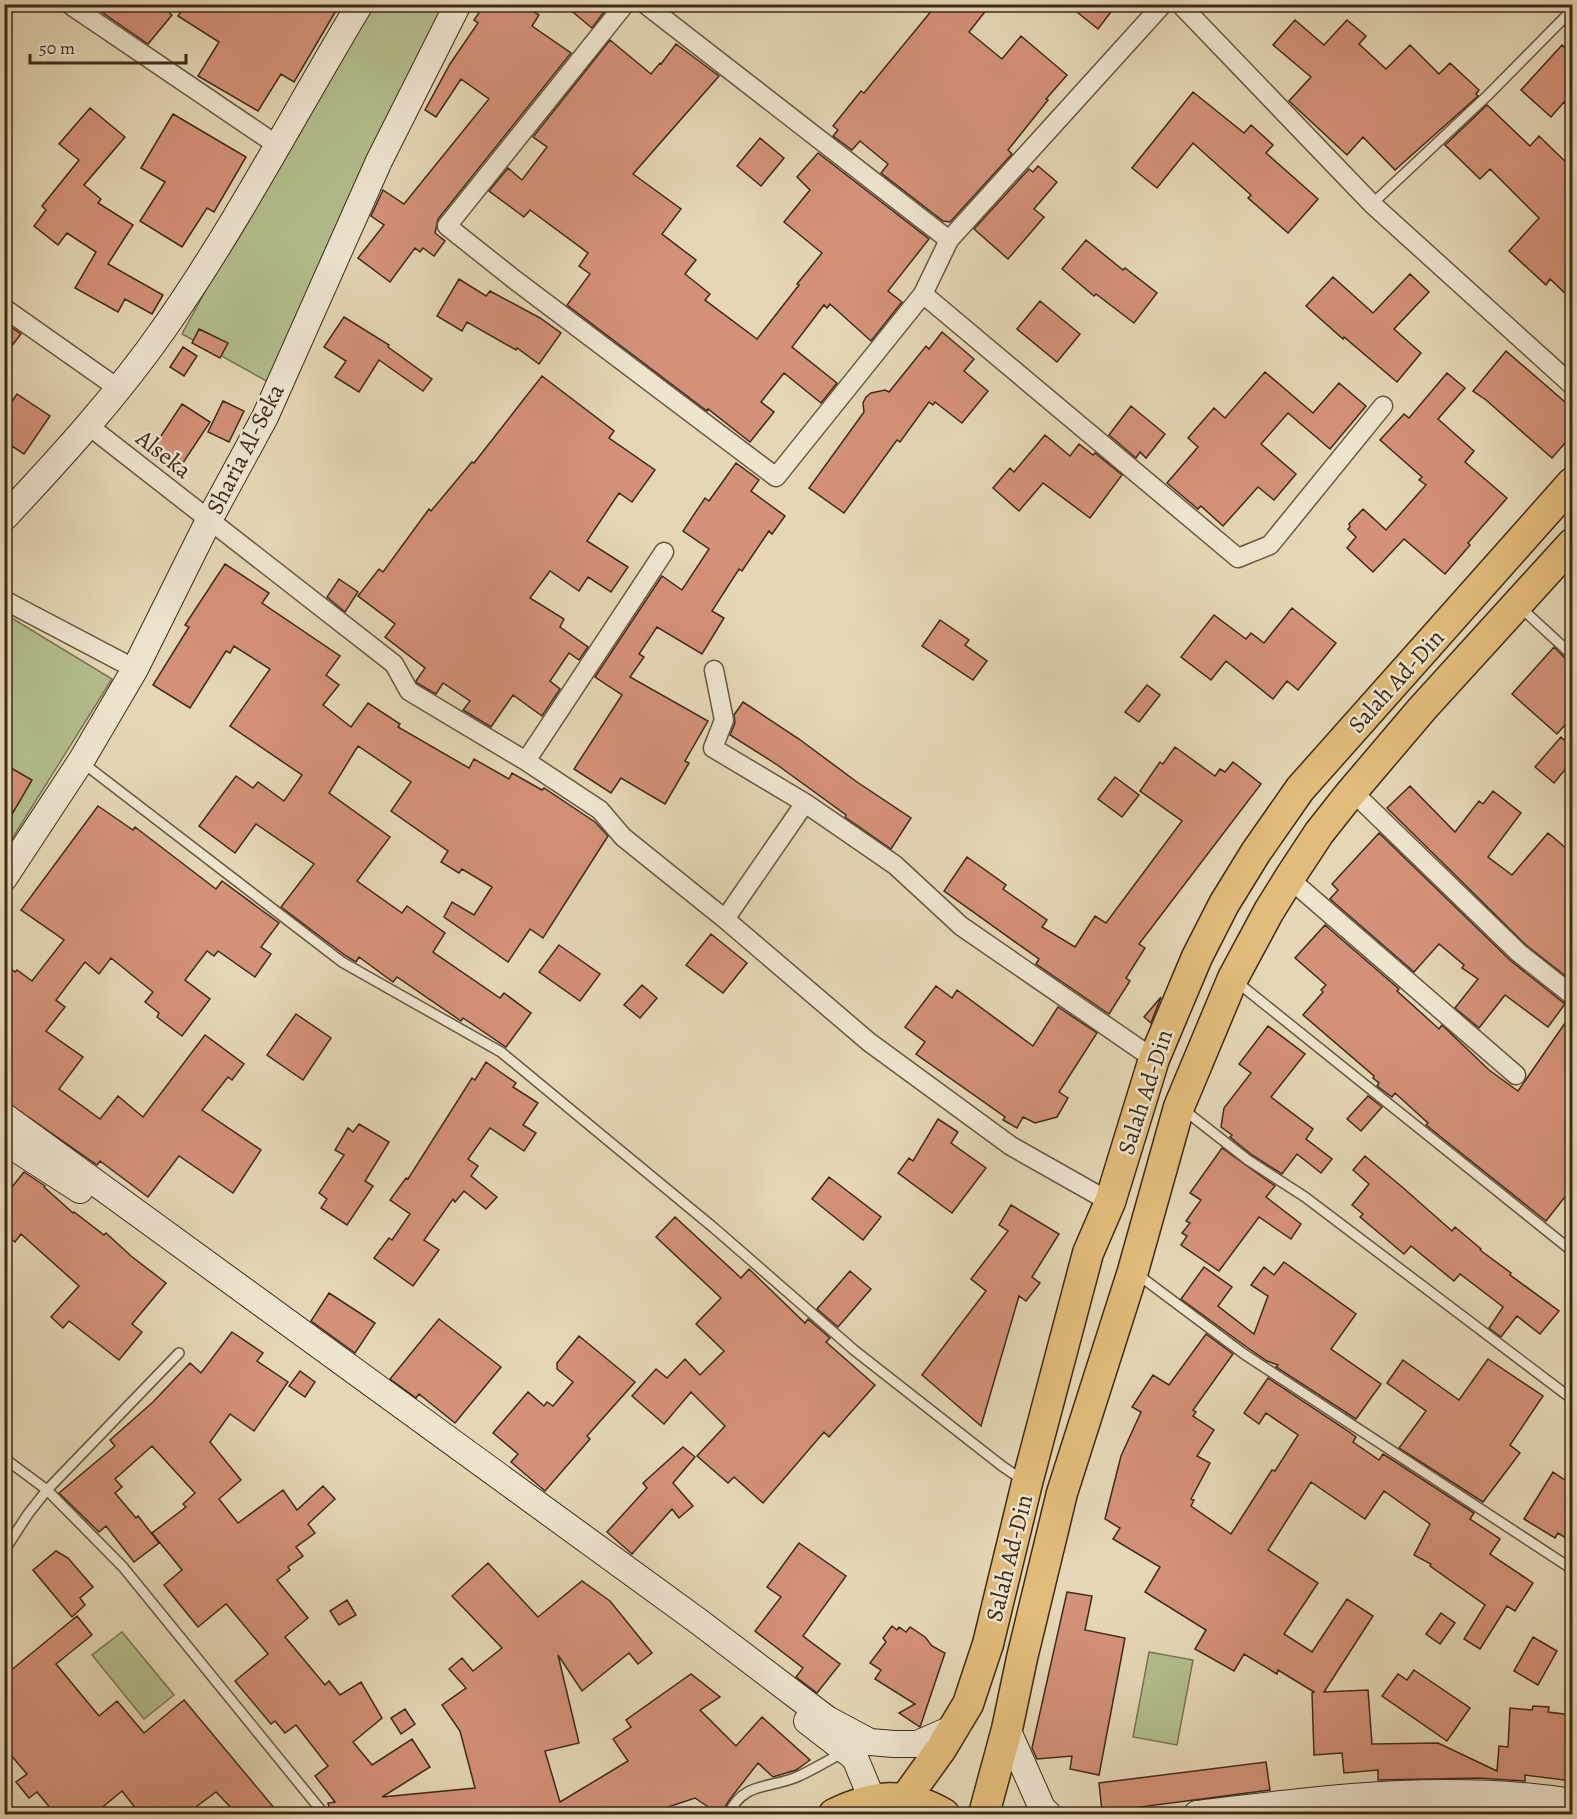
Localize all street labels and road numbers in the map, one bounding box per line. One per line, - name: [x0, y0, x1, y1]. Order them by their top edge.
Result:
- street label: Sharia Al-Seka: [198, 378, 292, 520]
- street label: Alseka: [129, 422, 199, 486]
- street label: Salah Ad-Din: [1341, 622, 1451, 740]
- street label: Salah Ad-Din: [1110, 1025, 1180, 1159]
- street label: Salah Ad-Din: [978, 1491, 1040, 1625]

